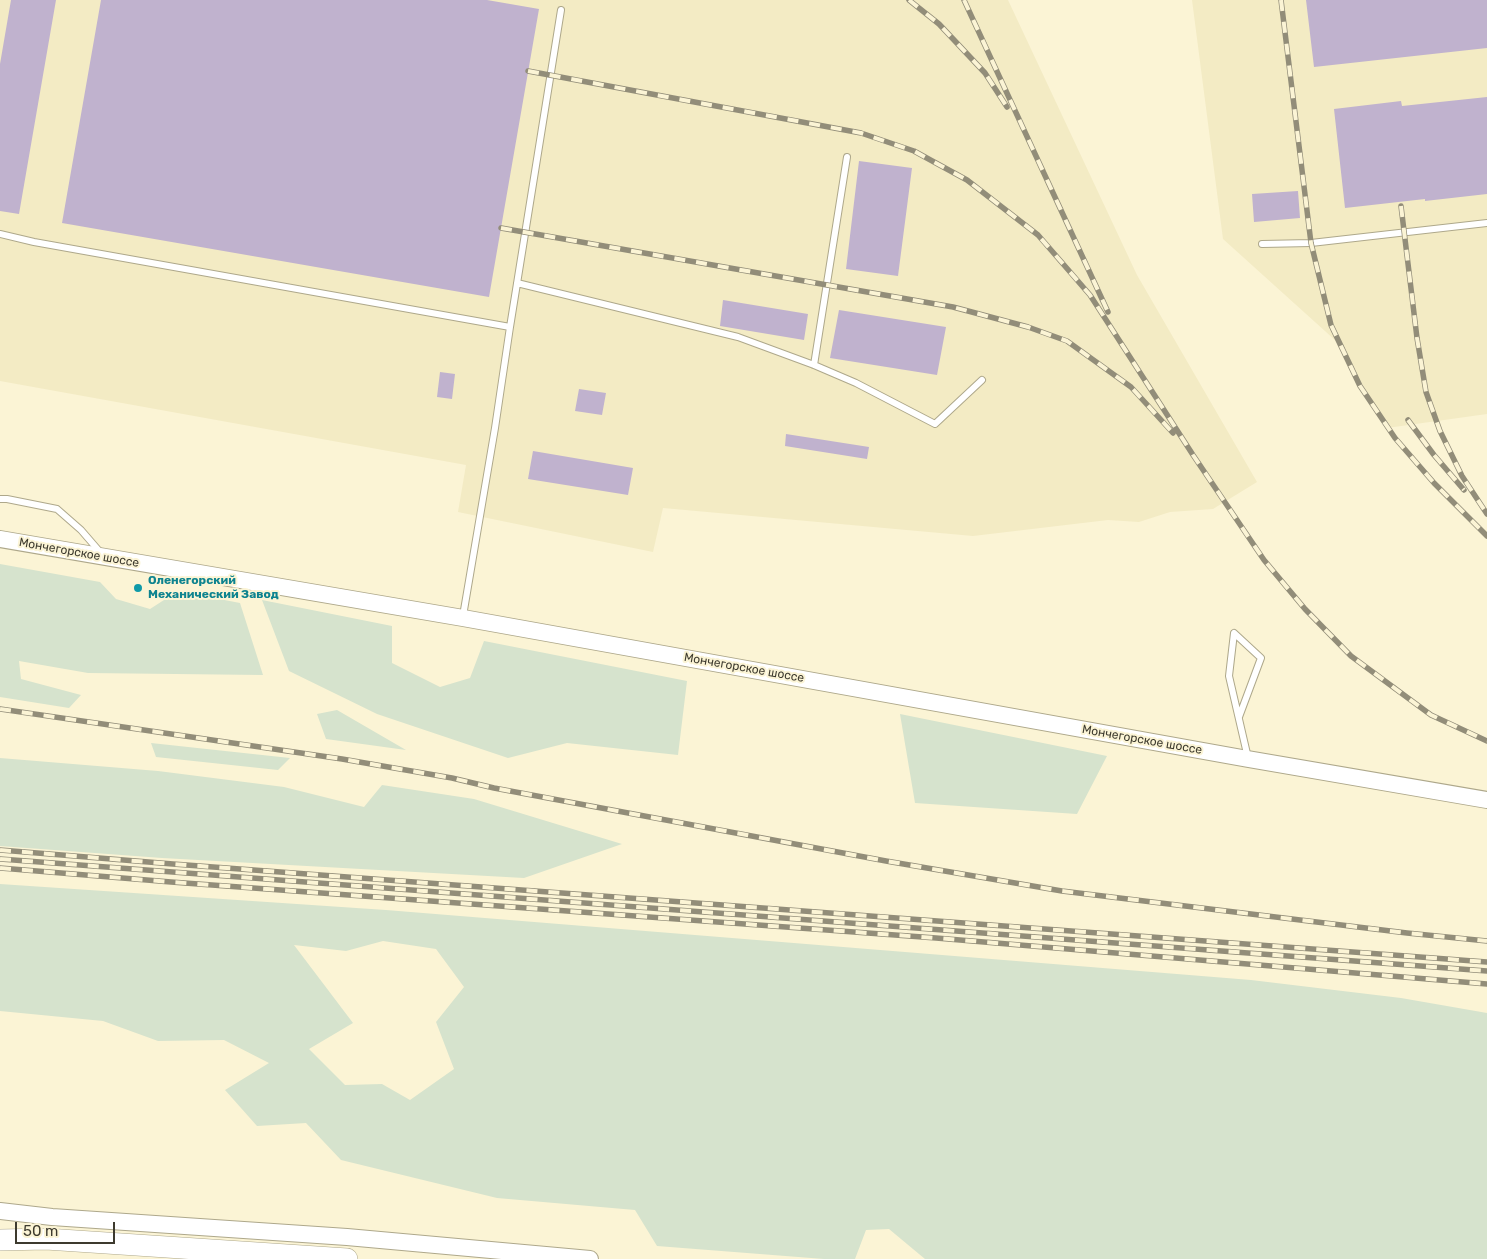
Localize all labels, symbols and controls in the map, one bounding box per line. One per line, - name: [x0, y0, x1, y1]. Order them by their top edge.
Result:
- street label: Мончегорское шоссе: [18, 535, 140, 571]
- place label: Оленегорский Механический Завод: [148, 574, 279, 602]
- marker: Оленегорский Механический Завод: [132, 582, 144, 594]
- street label: Мончегорское шоссе: [683, 650, 805, 686]
- street label: Мончегорское шоссе: [1081, 722, 1203, 758]
- scale bar: [18, 1212, 118, 1244]
- text: 50 m: [23, 1222, 58, 1240]

